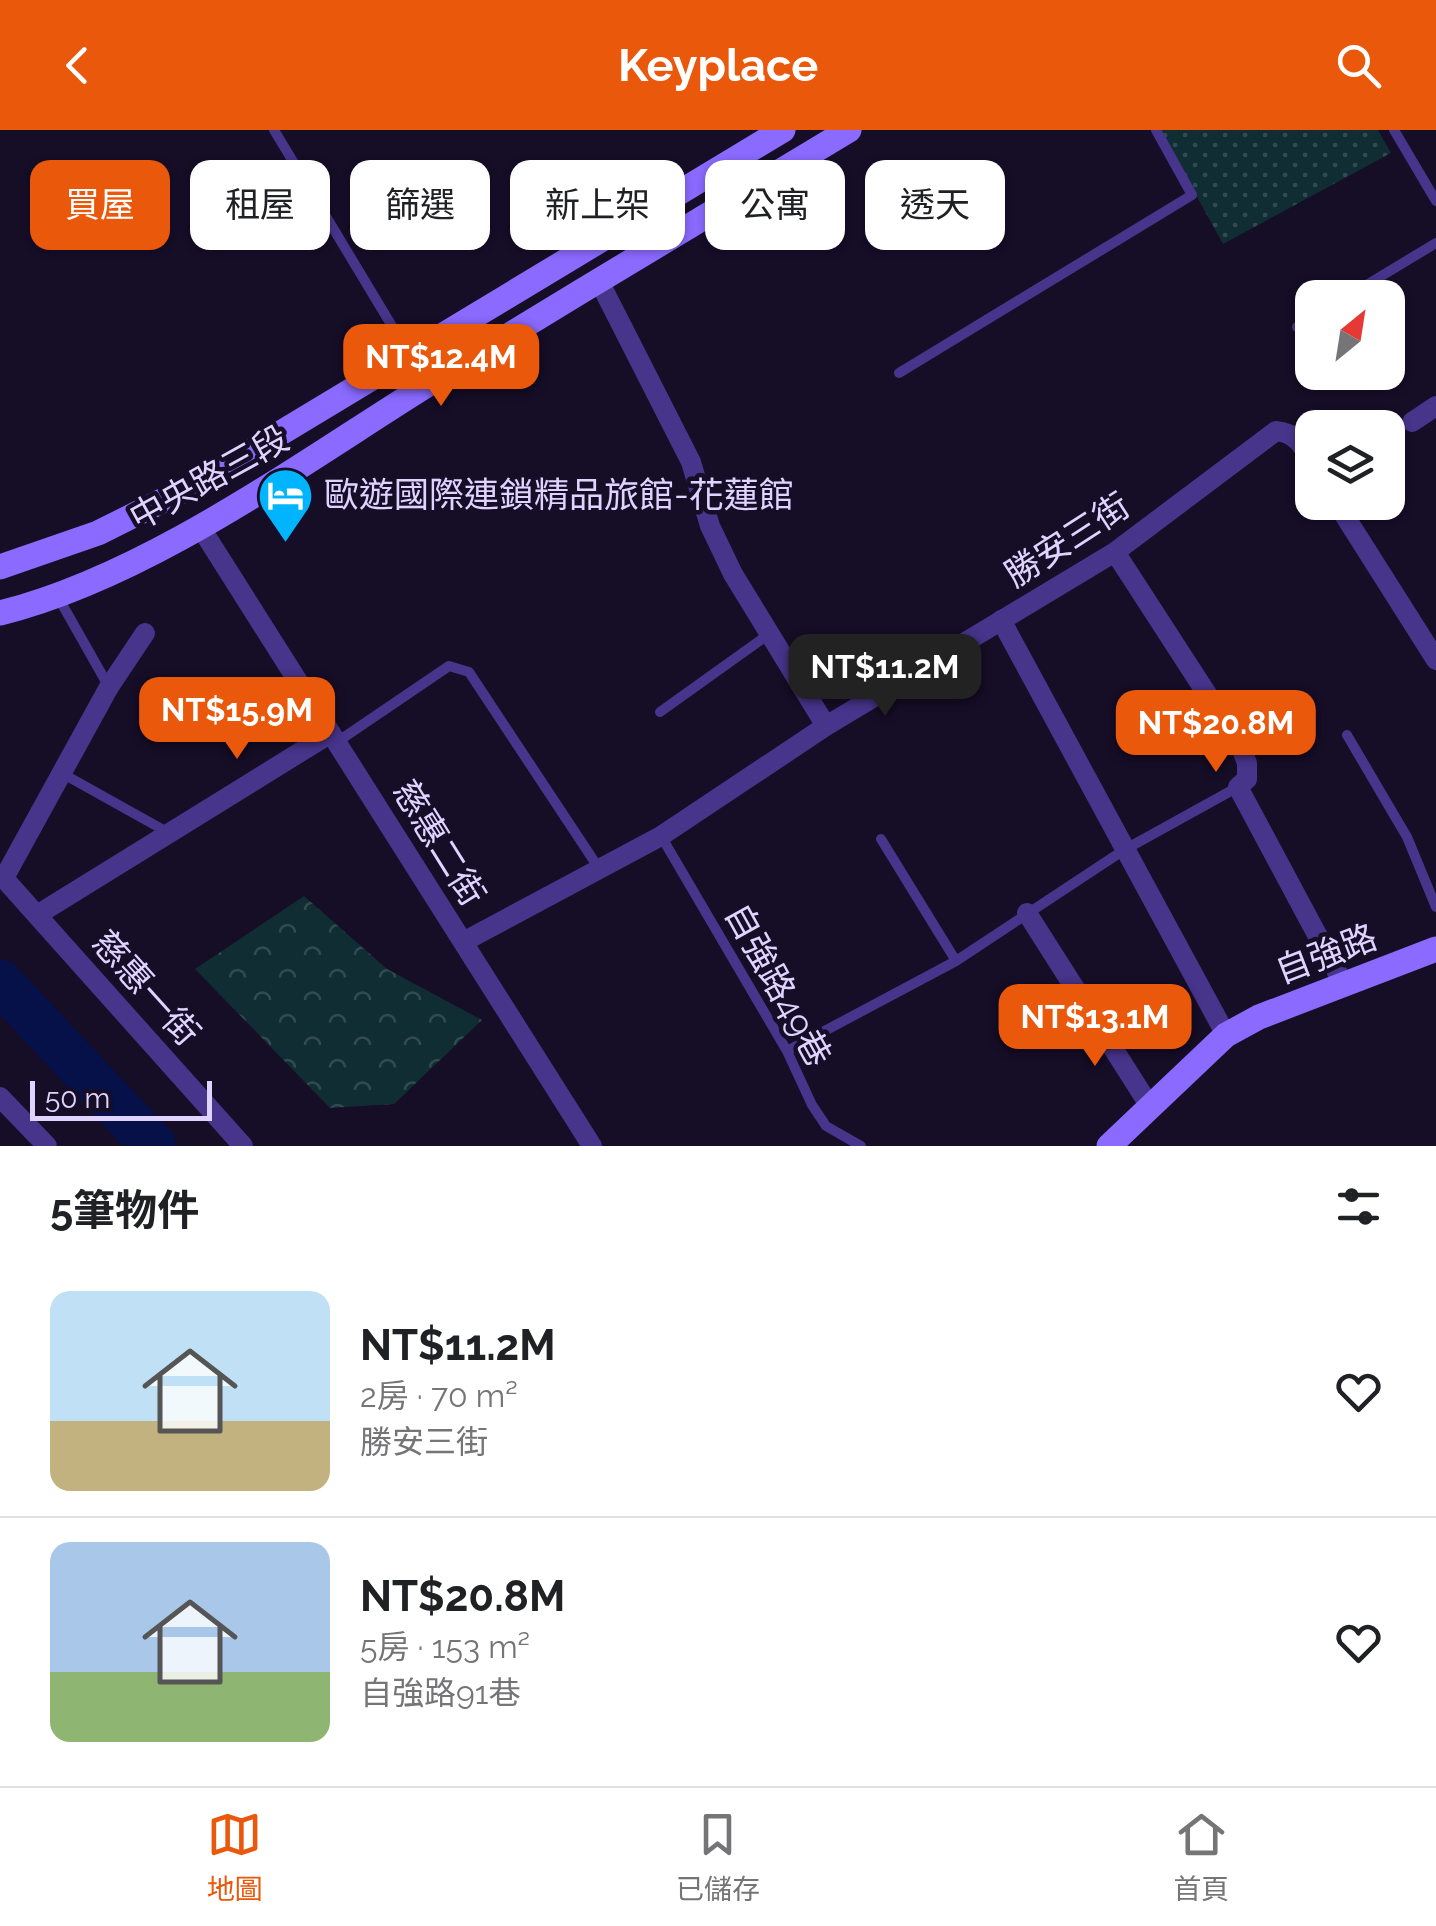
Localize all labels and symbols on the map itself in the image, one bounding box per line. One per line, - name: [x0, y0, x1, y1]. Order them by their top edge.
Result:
- north arrow: [1295, 280, 1405, 390]
- pin: NT$12.4M: [338, 324, 544, 409]
- street label: 中央路三段: [122, 417, 295, 538]
- hotel icon: 歐遊國際連鎖精品旅館-花蓮館: [255, 465, 315, 544]
- place label: 歐遊國際連鎖精品旅館-花蓮館: [324, 474, 794, 515]
- street label: 勝安三街: [997, 484, 1137, 595]
- pin: NT$11.2M: [782, 634, 988, 719]
- pin: NT$15.9M: [134, 677, 340, 762]
- pin: NT$20.8M: [1113, 690, 1319, 775]
- street label: 慈惠二街: [385, 773, 494, 913]
- street label: 自強路49巷: [717, 896, 840, 1073]
- street label: 自強路: [1269, 916, 1382, 991]
- street label: 慈惠一街: [84, 922, 208, 1053]
- pin: NT$13.1M: [992, 984, 1198, 1069]
- scale bar: [30, 1076, 212, 1120]

